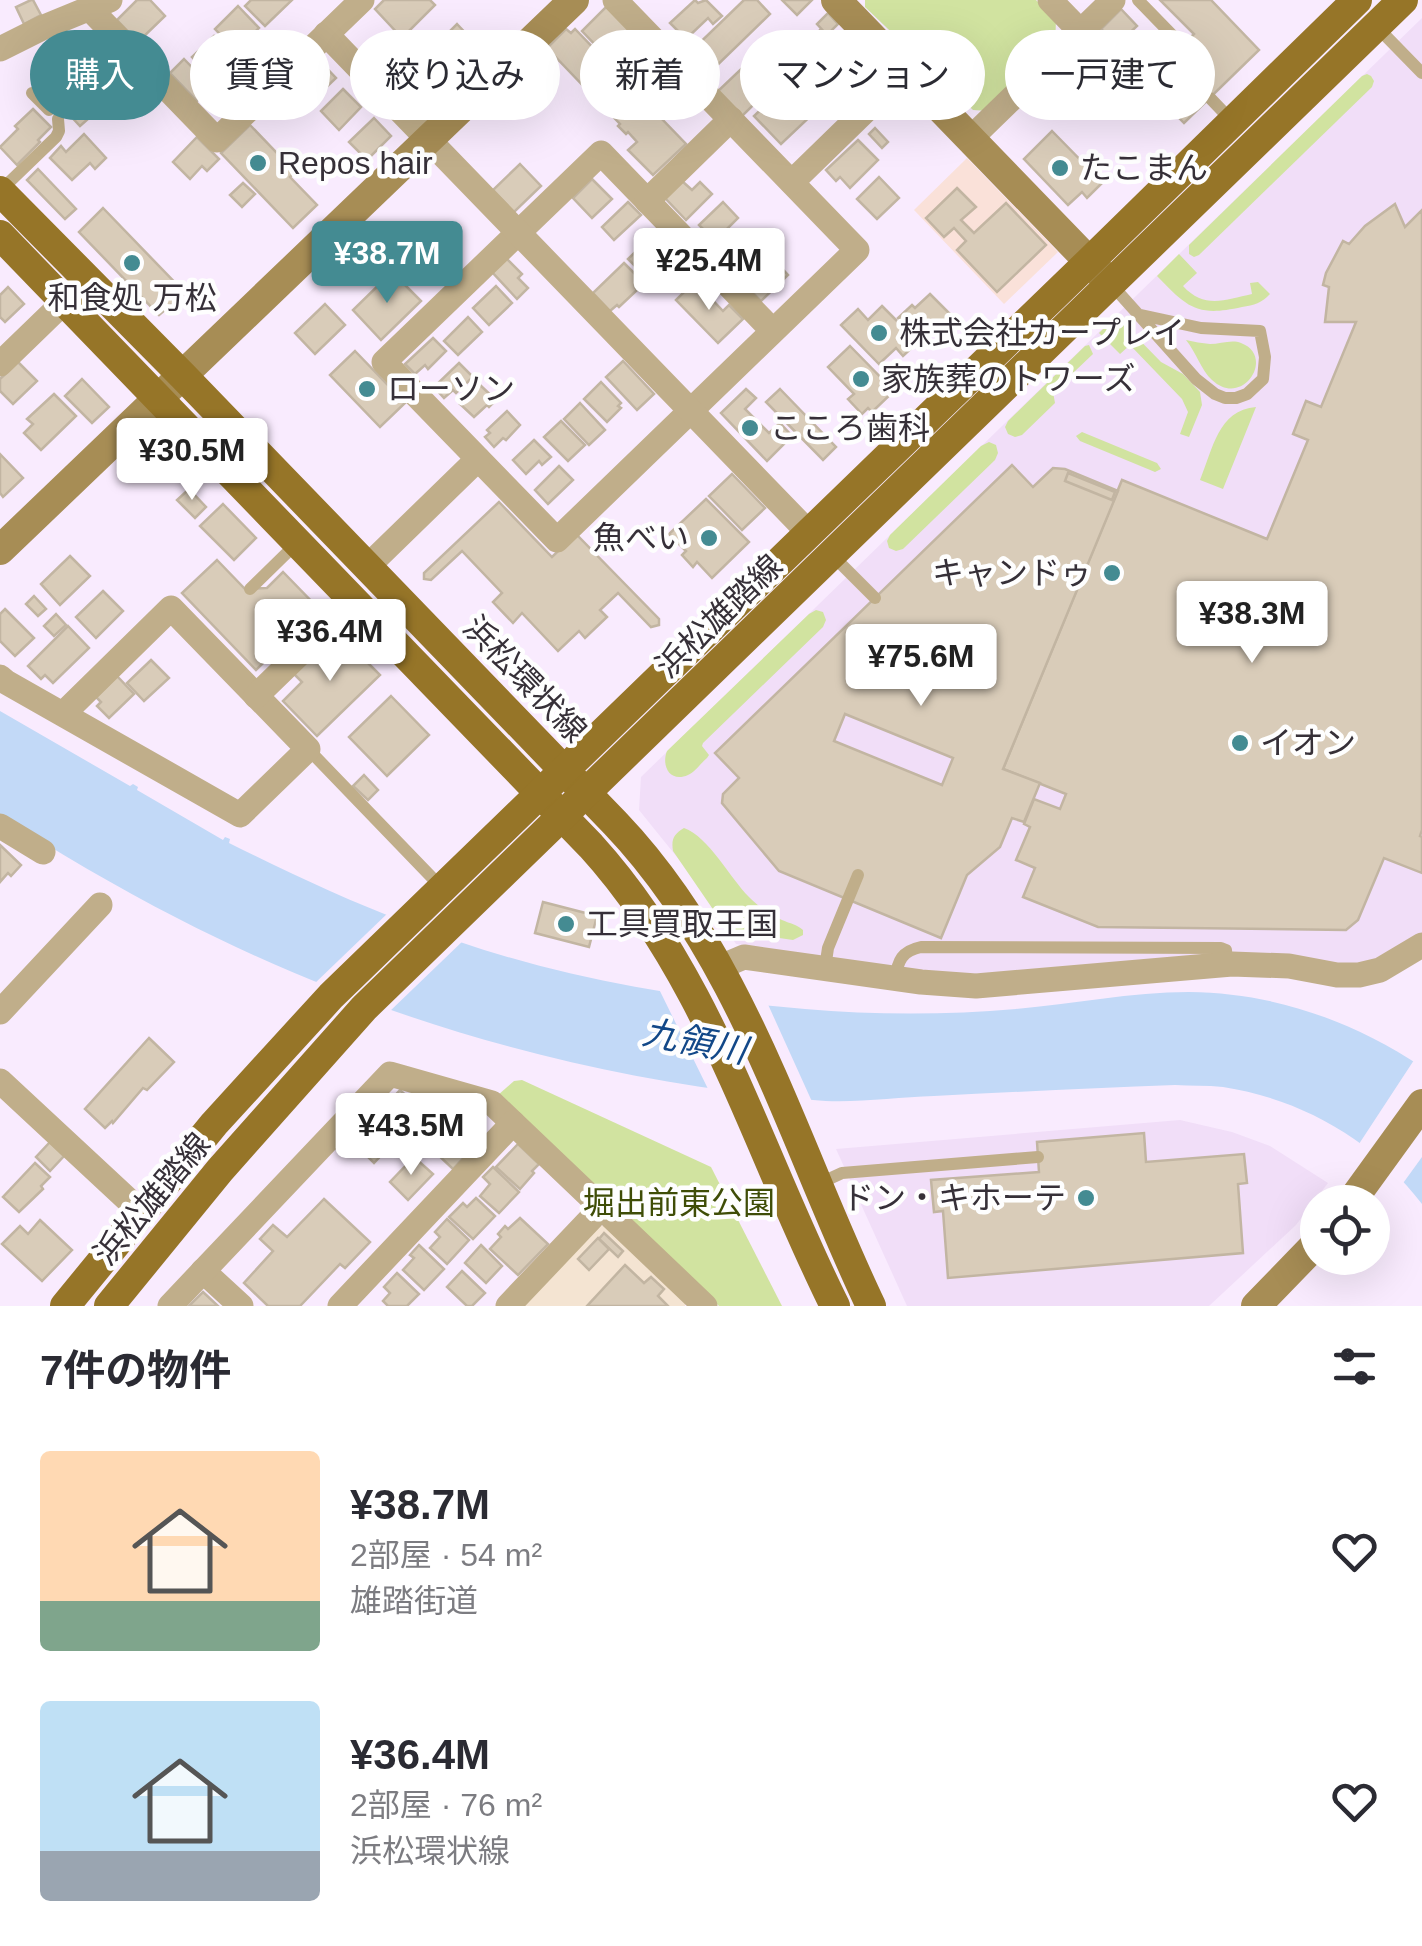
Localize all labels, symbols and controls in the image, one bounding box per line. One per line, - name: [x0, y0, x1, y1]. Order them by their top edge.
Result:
- chip: 購入: [30, 30, 170, 120]
- chip: 賃貸: [190, 30, 330, 120]
- chip: 絞り込み: [350, 30, 560, 120]
- chip: 新着: [580, 30, 720, 120]
- chip: マンション: [740, 30, 985, 120]
- chip: 一戸建て: [1005, 30, 1215, 120]
- place label: Repos hair: [278, 145, 433, 181]
- place label: たこまん: [1080, 150, 1208, 186]
- marker: Repos hair: [247, 152, 269, 174]
- marker: たこまん: [1049, 157, 1071, 179]
- pin: ¥38.7M: [306, 221, 468, 306]
- pin: ¥25.4M: [628, 228, 790, 313]
- text: ¥38.7M: [334, 235, 440, 271]
- text: ¥25.4M: [656, 242, 762, 278]
- marker: 和食処 万松: [121, 252, 143, 274]
- place label: 和食処 万松: [48, 280, 216, 316]
- place label: 株式会社カープレイ: [899, 315, 1185, 351]
- marker: 株式会社カープレイ: [868, 322, 890, 344]
- place label: 家族葬のトワーズ: [881, 361, 1135, 397]
- marker: 家族葬のトワーズ: [850, 368, 872, 390]
- place label: ローソン: [387, 371, 515, 407]
- marker: ローソン: [356, 378, 378, 400]
- place label: こころ歯科: [770, 410, 930, 446]
- marker: こころ歯科: [739, 417, 761, 439]
- pin: ¥30.5M: [111, 418, 273, 503]
- text: ¥30.5M: [139, 432, 245, 468]
- place label: 魚べい: [593, 520, 689, 556]
- marker: 魚べい: [698, 527, 720, 549]
- street label: 浜松雄踏線: [649, 547, 789, 685]
- place label: キャンドゥ: [932, 555, 1092, 591]
- marker: キャンドゥ: [1101, 562, 1123, 584]
- pin: ¥38.3M: [1171, 581, 1333, 666]
- text: ¥38.3M: [1199, 595, 1305, 631]
- pin: ¥36.4M: [249, 599, 411, 684]
- street label: 浜松環状線: [456, 609, 594, 749]
- text: ¥36.4M: [277, 613, 383, 649]
- pin: ¥75.6M: [840, 624, 1002, 709]
- text: ¥75.6M: [868, 638, 974, 674]
- place label: イオン: [1260, 725, 1356, 761]
- marker: イオン: [1229, 732, 1251, 754]
- place label: 工具買取王国: [586, 906, 778, 942]
- marker: 工具買取王国: [555, 913, 577, 935]
- water label: 九領川: [640, 1012, 754, 1071]
- pin: ¥43.5M: [330, 1093, 492, 1178]
- text: ¥43.5M: [358, 1107, 464, 1143]
- street label: 浜松雄踏線: [87, 1126, 217, 1272]
- place label: ドン・キホーテ: [842, 1180, 1066, 1216]
- park label: 堀出前東公園: [583, 1185, 775, 1221]
- map controls: [1300, 1185, 1390, 1275]
- button: locate: [1300, 1185, 1390, 1275]
- marker: ドン・キホーテ: [1075, 1187, 1097, 1209]
- icon: filters: [1327, 1339, 1382, 1394]
- text: 7件の物件: [40, 1347, 231, 1394]
- text: ¥38.7M: [350, 1481, 490, 1528]
- icon: home: [120, 1491, 240, 1611]
- icon: heart: [1327, 1524, 1382, 1579]
- text: 2部屋 · 54 m²: [350, 1537, 542, 1573]
- text: 雄踏街道: [350, 1583, 478, 1619]
- text: ¥36.4M: [350, 1731, 490, 1778]
- icon: home: [120, 1741, 240, 1861]
- icon: heart: [1327, 1774, 1382, 1829]
- text: 2部屋 · 76 m²: [350, 1787, 542, 1823]
- text: 浜松環状線: [350, 1833, 510, 1869]

